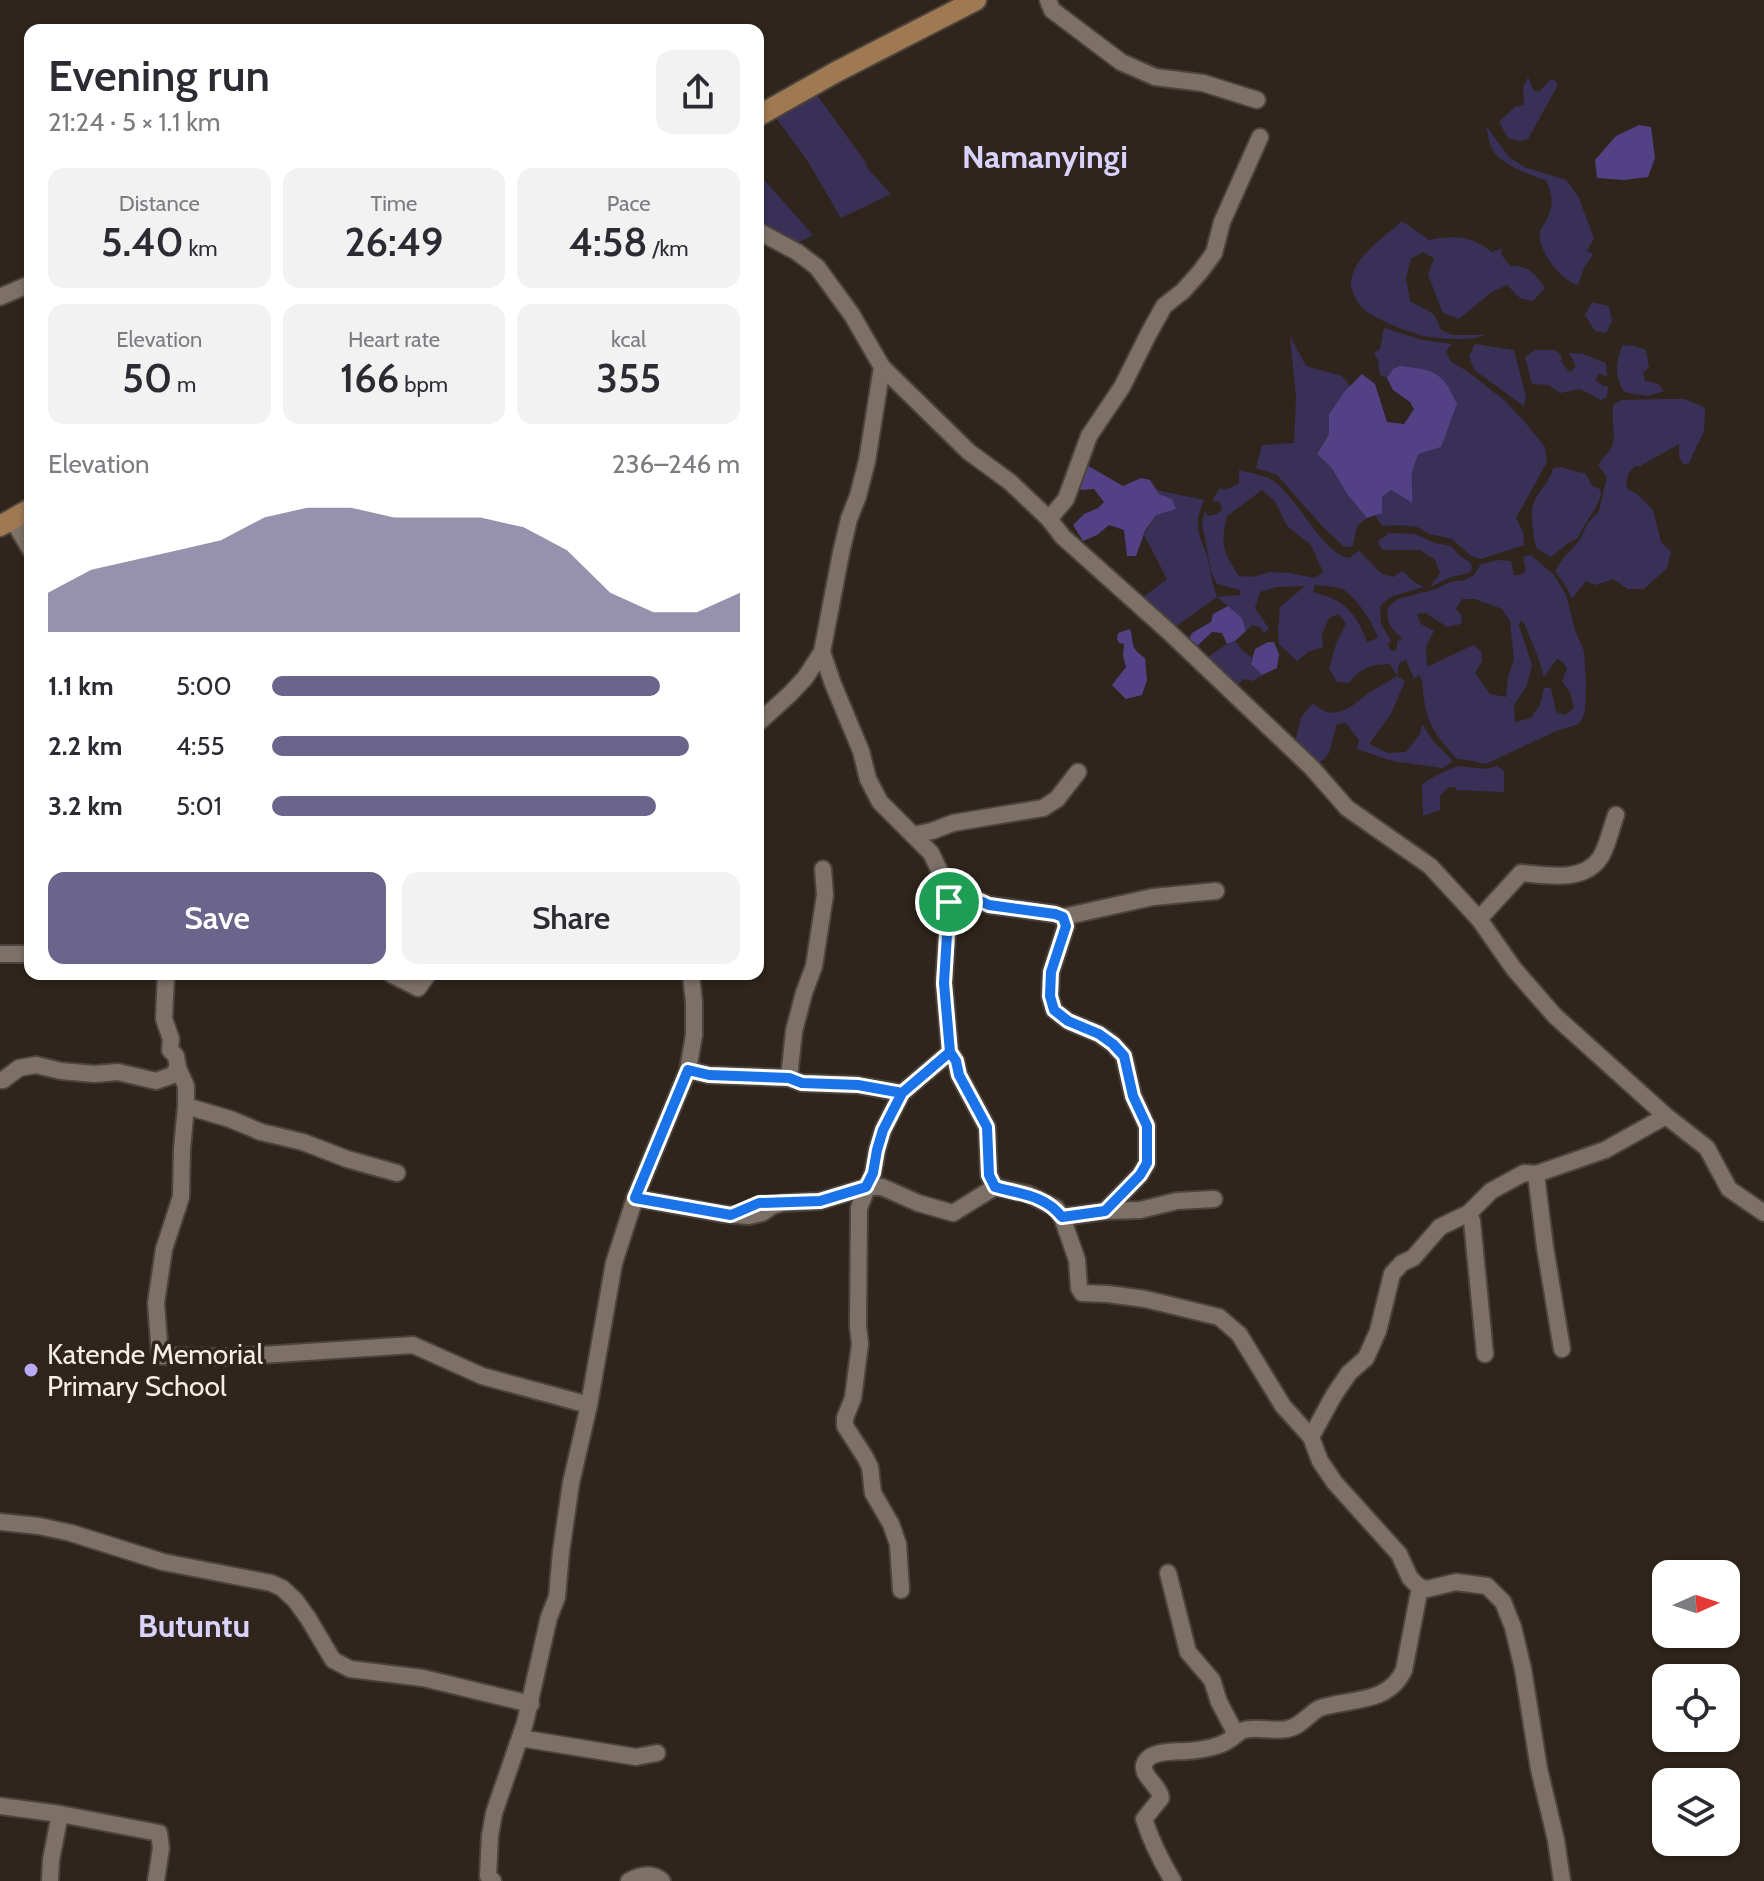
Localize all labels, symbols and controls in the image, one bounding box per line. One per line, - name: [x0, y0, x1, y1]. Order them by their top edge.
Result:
- text: Evening run: [48, 49, 270, 102]
- button: share: [656, 50, 740, 134]
- text: 21:24 · 5 × 1.1 km: [48, 106, 221, 138]
- district label: Namanyingi: [962, 137, 1128, 176]
- text: Distance: [119, 190, 200, 217]
- text: Time: [371, 190, 417, 217]
- text: Pace: [607, 190, 651, 217]
- text: 5.40: [101, 217, 184, 266]
- text: 26:49: [344, 217, 444, 266]
- text: 4:58: [569, 217, 647, 266]
- text: km: [184, 235, 218, 262]
- text: /km: [647, 235, 689, 262]
- text: Elevation: [116, 326, 202, 353]
- text: Heart rate: [348, 326, 440, 353]
- text: kcal: [611, 326, 646, 353]
- text: 50: [122, 353, 172, 402]
- text: 166: [340, 353, 399, 402]
- text: 355: [596, 353, 661, 402]
- text: m: [172, 371, 196, 398]
- text: bpm: [399, 371, 448, 398]
- text: Elevation: [48, 448, 150, 480]
- text: 236–246 m: [612, 448, 740, 480]
- text: 1.1 km: [48, 670, 114, 702]
- text: 5:00: [176, 670, 232, 702]
- text: 2.2 km: [48, 730, 122, 762]
- text: 4:55: [176, 730, 225, 762]
- text: 3.2 km: [48, 790, 123, 822]
- text: 5:01: [176, 790, 222, 822]
- pin: [915, 868, 983, 936]
- button: Save: [48, 872, 386, 964]
- button: Share: [402, 872, 740, 964]
- icon: arrive: [927, 880, 971, 924]
- place label: Katende Memorial Primary School: [47, 1337, 263, 1403]
- marker: Katende Memorial Primary School: [22, 1361, 40, 1379]
- north arrow: [1652, 1560, 1740, 1648]
- map controls: [1652, 1560, 1740, 1856]
- district label: Butuntu: [138, 1606, 250, 1645]
- button: locate: [1652, 1664, 1740, 1752]
- button: layers: [1652, 1768, 1740, 1856]

